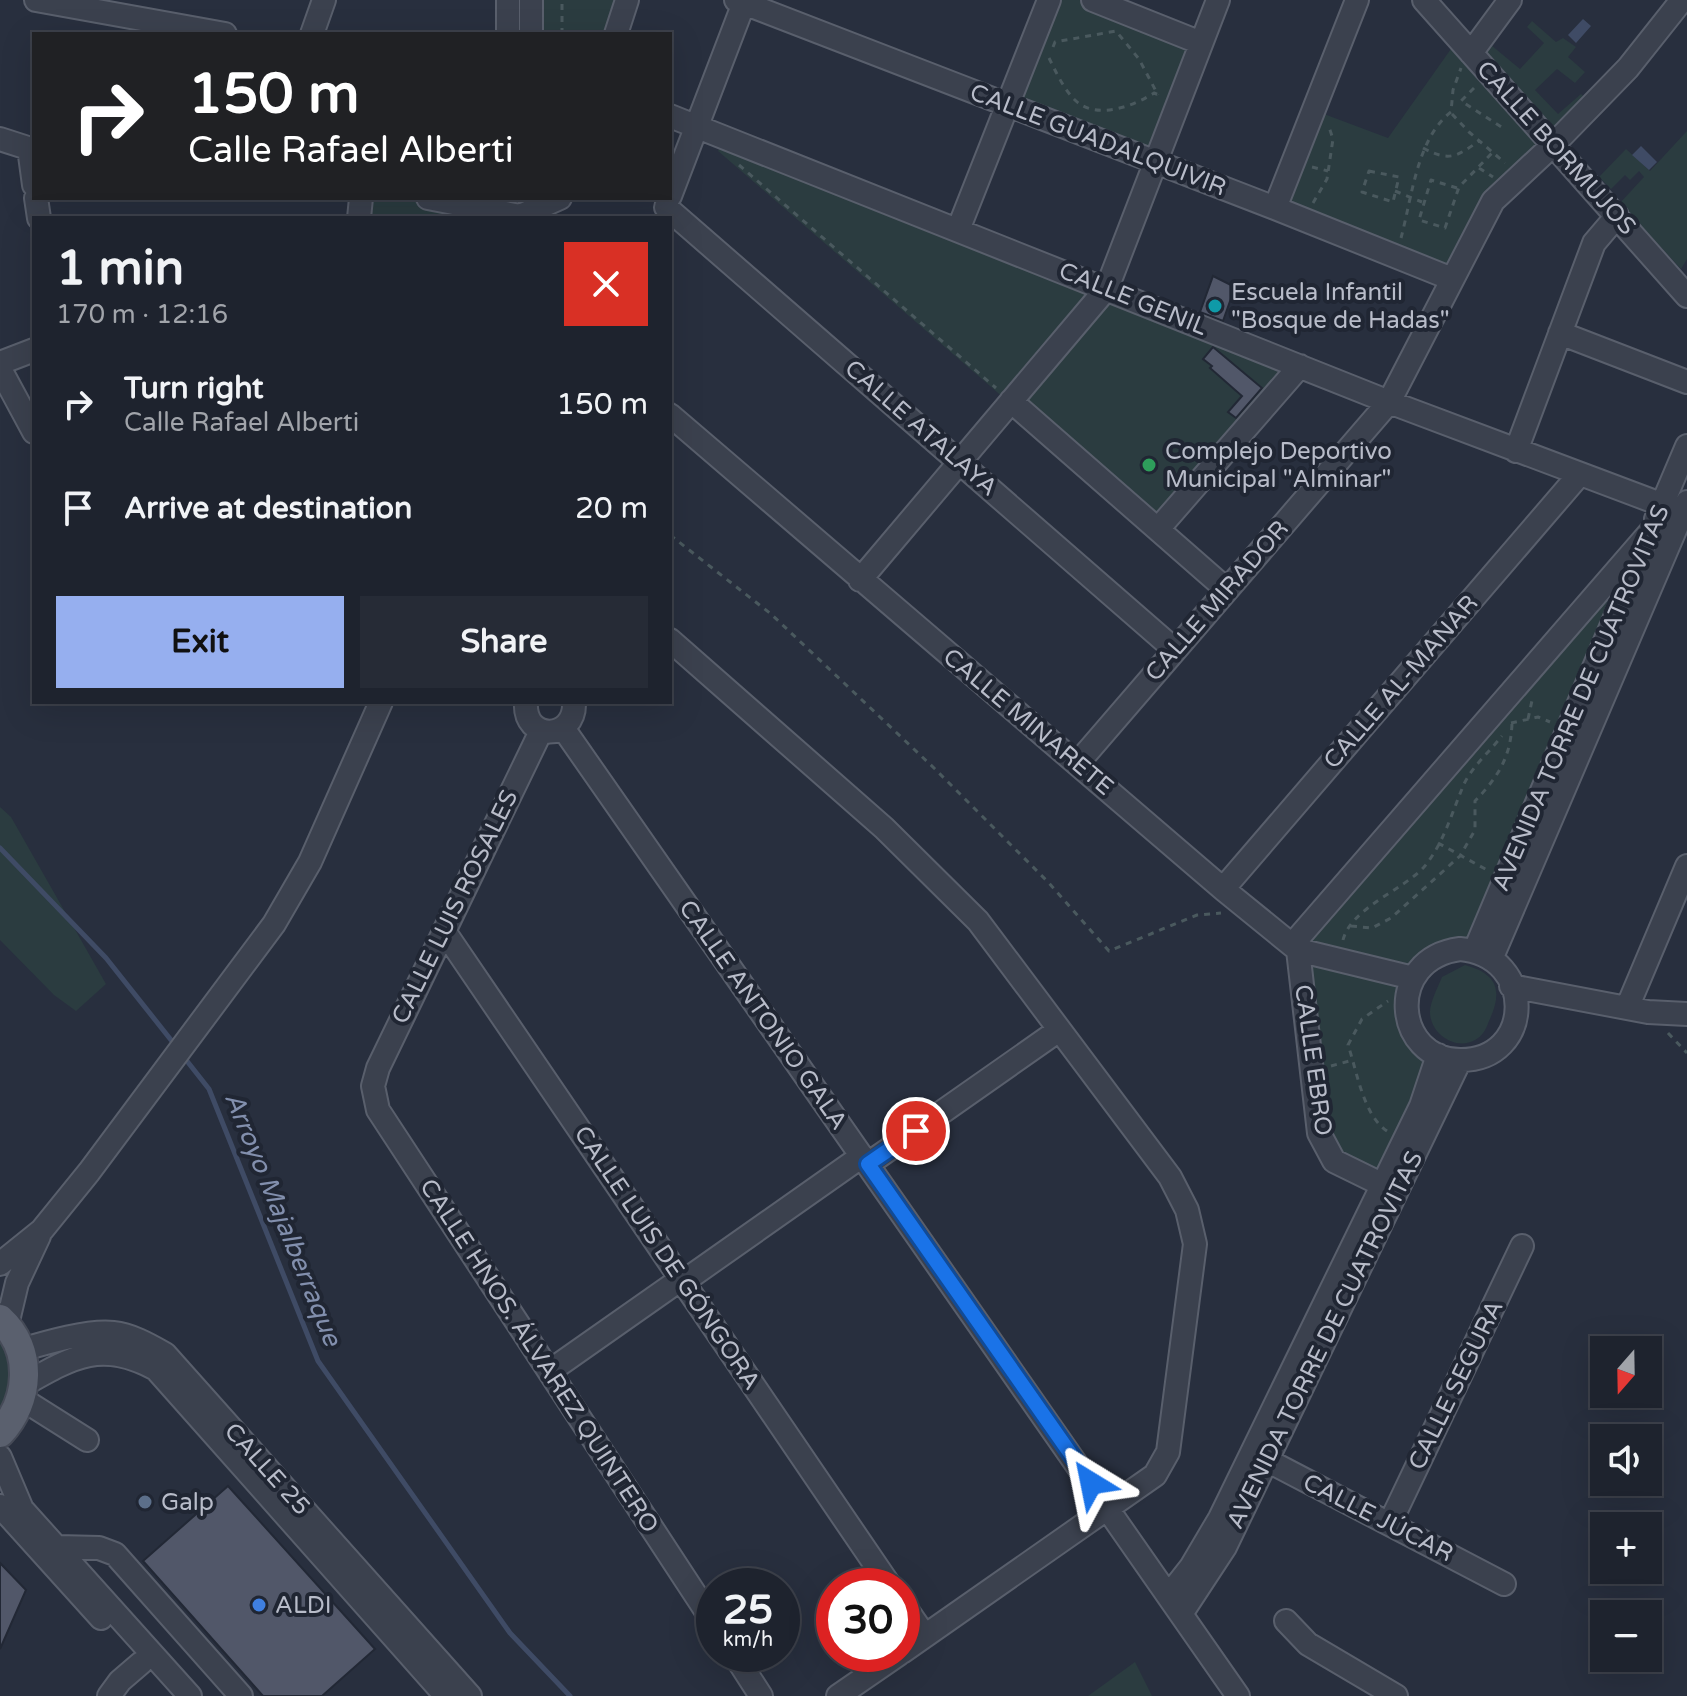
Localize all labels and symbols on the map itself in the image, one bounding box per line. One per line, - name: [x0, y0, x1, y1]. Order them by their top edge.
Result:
- street label: CALLE BORMUJOS: [1470, 55, 1642, 241]
- street label: CALLE GUADALQUIVIR: [966, 78, 1230, 202]
- street label: CALLE GENIL: [1055, 256, 1211, 342]
- place label: Escuela Infantil "Bosque de Hadas": [1231, 278, 1450, 335]
- marker: Escuela Infantil "Bosque de Hadas": [1206, 297, 1224, 315]
- street label: CALLE ATALAYA: [839, 354, 1003, 502]
- place label: Complejo Deportivo Municipal "Alminar": [1165, 437, 1392, 494]
- marker: Complejo Deportivo Municipal "Alminar": [1140, 456, 1158, 474]
- street label: AVENIDA TORRE DE CUATROVITAS: [1486, 501, 1676, 895]
- street label: CALLE MIRADOR: [1139, 515, 1295, 687]
- street label: CALLE AL-MANAR: [1318, 589, 1484, 775]
- street label: CALLE MINARETE: [937, 642, 1119, 802]
- street label: CALLE LUIS ROSALES: [386, 785, 524, 1029]
- street label: CALLE ANTONIO GALA: [673, 895, 853, 1135]
- street label: CALLE EBRO: [1288, 983, 1338, 1137]
- water label: Arroyo Majalberraque: [218, 1088, 349, 1352]
- pin: [882, 1097, 950, 1165]
- street label: CALLE LUIS DE GÓNGORA: [568, 1120, 767, 1396]
- street label: AVENIDA TORRE DE CUATROVITAS: [1221, 1146, 1429, 1534]
- street label: CALLE HNOS. ÁLVAREZ QUINTERO: [413, 1173, 665, 1538]
- street label: CALLE SEGURA: [1402, 1295, 1510, 1475]
- north arrow: [1590, 1336, 1662, 1408]
- street label: CALLE 25: [218, 1417, 316, 1521]
- position arrow: [1049, 1441, 1133, 1525]
- street label: CALLE JÚCAR: [1298, 1467, 1458, 1568]
- place label: Galp: [161, 1488, 214, 1517]
- marker: Galp: [136, 1493, 154, 1511]
- speed limit sign: 30: [816, 1568, 920, 1672]
- place label: ALDI: [275, 1591, 332, 1620]
- marker: ALDI: [250, 1596, 268, 1614]

